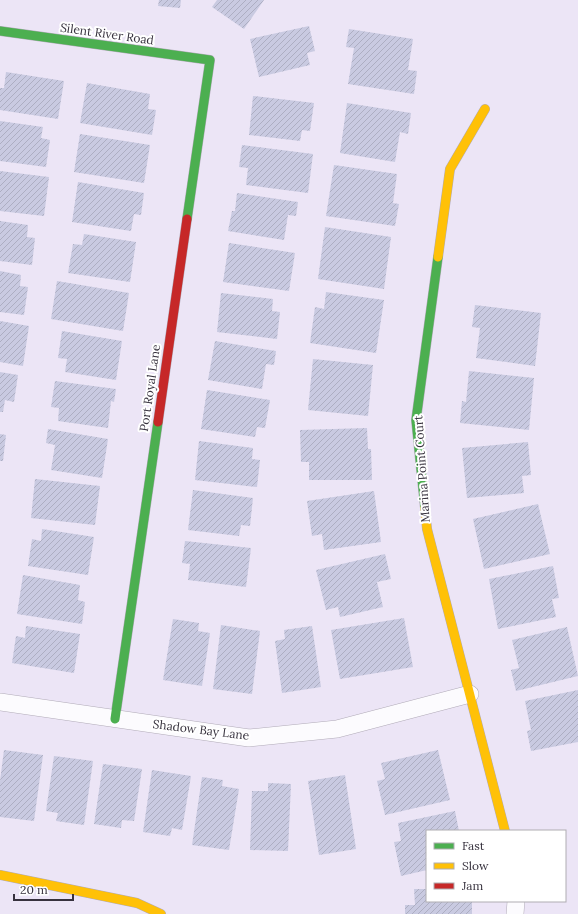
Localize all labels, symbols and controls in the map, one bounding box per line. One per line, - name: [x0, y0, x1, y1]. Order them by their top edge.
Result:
- street label: Silent River Road: [59, 20, 155, 48]
- street label: Port Royal Lane: [136, 343, 163, 432]
- street label: Marina Point Court: [410, 415, 433, 523]
- street label: Shadow Bay Lane: [152, 716, 251, 743]
- legend: [426, 830, 566, 902]
- text: Fast: [462, 838, 485, 853]
- text: Slow: [462, 858, 489, 873]
- scale bar: [14, 876, 73, 902]
- text: Jam: [461, 878, 483, 893]
- text: 20 m: [20, 882, 48, 897]

